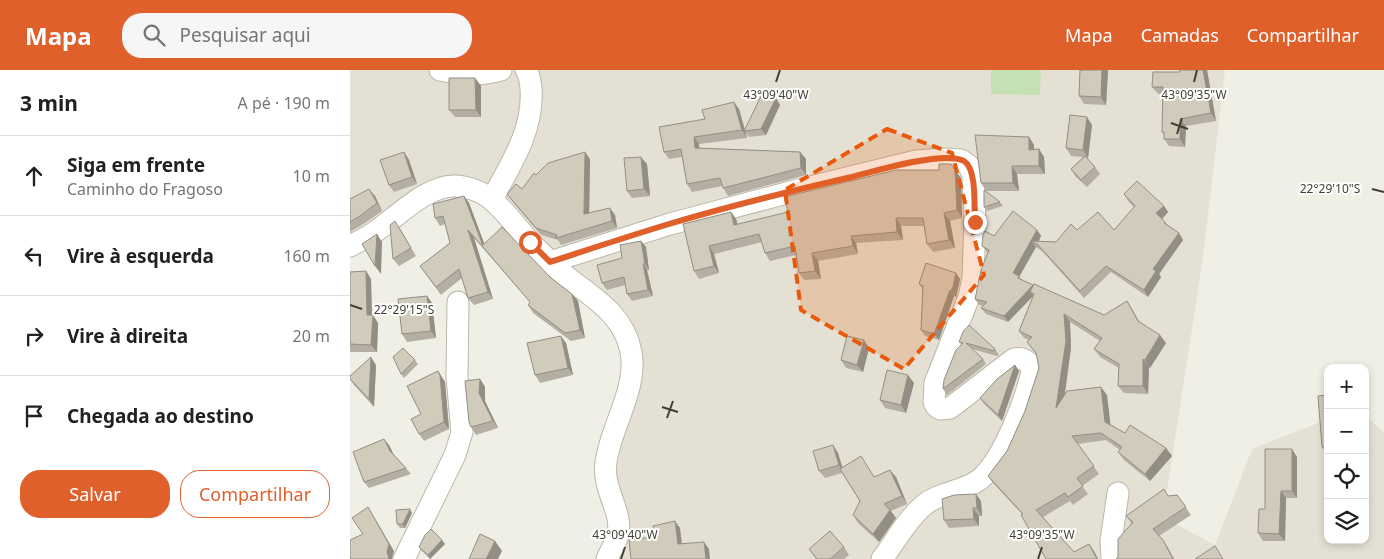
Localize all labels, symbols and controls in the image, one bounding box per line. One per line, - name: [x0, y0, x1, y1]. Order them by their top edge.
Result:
- search box: [122, 13, 472, 58]
- text: Mapa: [25, 19, 92, 52]
- icon: search: [140, 21, 168, 49]
- text: Pesquisar aqui: [180, 22, 311, 48]
- text: Mapa: [1065, 23, 1113, 47]
- text: Camadas: [1141, 23, 1219, 47]
- text: Compartilhar: [1247, 23, 1359, 47]
- text: 43°09'40"W: [743, 86, 809, 103]
- text: 43°09'35"W: [1161, 86, 1227, 103]
- text: 3 min: [20, 89, 78, 117]
- text: A pé · 190 m: [238, 92, 330, 114]
- text: Siga em frente: [67, 152, 205, 178]
- icon: ahead: [20, 162, 48, 190]
- text: 10 m: [293, 165, 330, 187]
- text: Caminho do Fragoso: [67, 178, 223, 200]
- text: 22°29'10"S: [1300, 180, 1361, 197]
- route end: [964, 211, 987, 234]
- route start: [519, 231, 542, 254]
- icon: left: [20, 242, 48, 270]
- text: Vire à esquerda: [67, 243, 214, 269]
- text: 160 m: [283, 245, 330, 267]
- text: 22°29'15"S: [374, 301, 435, 318]
- icon: right: [20, 322, 48, 350]
- text: Vire à direita: [67, 323, 188, 349]
- text: 20 m: [293, 325, 330, 347]
- map controls: [1324, 364, 1369, 544]
- button: +: [1324, 364, 1369, 409]
- icon: arrive: [20, 402, 48, 430]
- text: Chegada ao destino: [67, 403, 254, 429]
- button: −: [1324, 409, 1369, 454]
- button: locate: [1324, 454, 1369, 499]
- button: Salvar: [20, 470, 170, 518]
- button: Compartilhar: [180, 470, 330, 518]
- button: layers: [1324, 499, 1369, 544]
- text: 43°09'40"W: [592, 526, 658, 543]
- text: 43°09'35"W: [1009, 526, 1075, 543]

